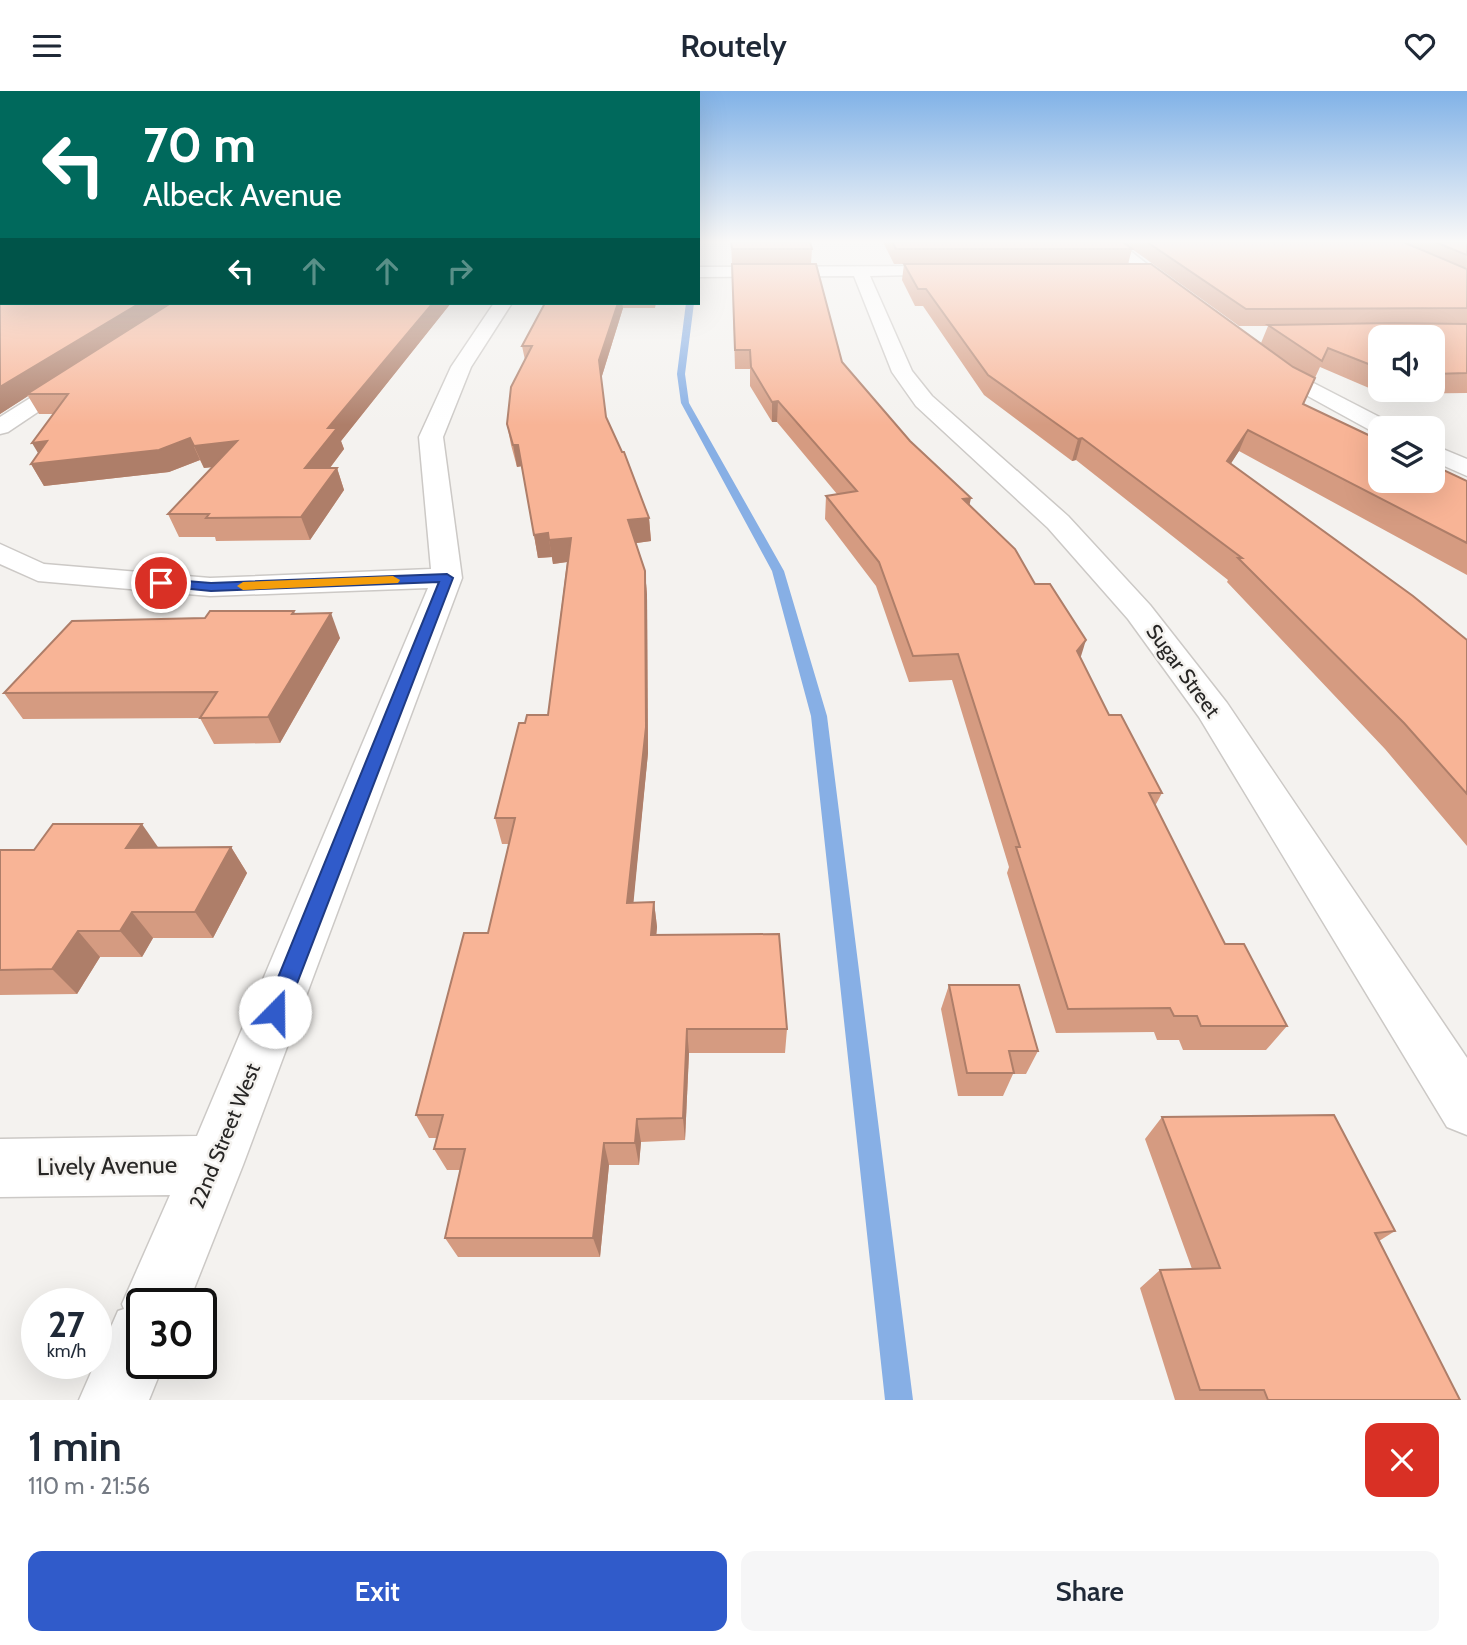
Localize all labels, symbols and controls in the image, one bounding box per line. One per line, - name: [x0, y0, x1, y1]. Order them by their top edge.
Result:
- text: Routely: [680, 26, 787, 65]
- icon: menu: [28, 27, 66, 65]
- icon: heart: [1401, 27, 1439, 65]
- text: 70 m: [143, 115, 256, 174]
- icon: left: [28, 119, 119, 210]
- text: Albeck Avenue: [143, 175, 342, 214]
- icon: left: [222, 252, 260, 290]
- icon: ahead: [295, 252, 333, 290]
- icon: ahead: [368, 252, 406, 290]
- icon: right: [441, 252, 479, 290]
- map controls: [1368, 325, 1445, 493]
- button: sound: [1368, 325, 1445, 402]
- button: layers: [1368, 416, 1445, 493]
- pin: [131, 553, 191, 613]
- icon: arrive: [142, 564, 180, 602]
- street label: Sugar Street: [1141, 619, 1226, 722]
- position arrow: [238, 975, 312, 1049]
- street label: 22nd Street West: [184, 1060, 265, 1212]
- street label: Lively Avenue: [37, 1150, 177, 1181]
- speed limit sign: 30: [126, 1288, 217, 1379]
- text: 27: [48, 1303, 85, 1346]
- text: km/h: [47, 1340, 86, 1362]
- text: 1 min: [28, 1420, 122, 1472]
- button: close: [1365, 1423, 1439, 1497]
- text: 110 m · 21:56: [28, 1472, 150, 1500]
- button: Exit: [28, 1551, 727, 1631]
- button: Share: [741, 1551, 1439, 1631]

